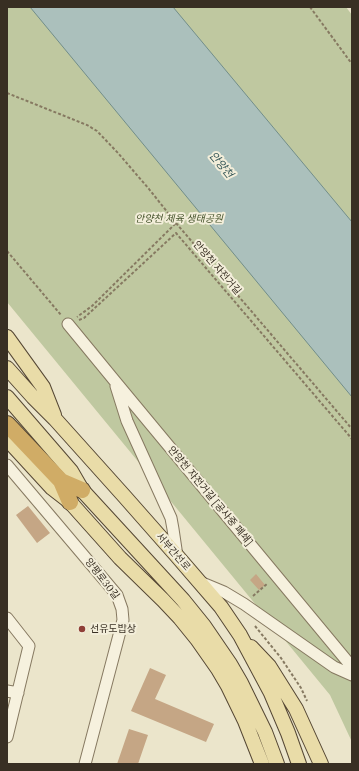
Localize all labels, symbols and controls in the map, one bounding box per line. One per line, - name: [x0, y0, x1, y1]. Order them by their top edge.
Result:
- water label: 안양천: [206, 149, 236, 181]
- park label: 안양천 체육 생태공원: [135, 213, 223, 225]
- street label: 안양천 자전거길: [190, 239, 244, 297]
- street label: 안양천 자전거길 [공사중 폐쇄]: [165, 444, 255, 548]
- street label: 서부간선로: [153, 531, 193, 573]
- street label: 양평로30길: [82, 556, 122, 602]
- place label: 선유도밥상: [90, 623, 136, 635]
- marker: 선유도밥상: [77, 624, 87, 634]

